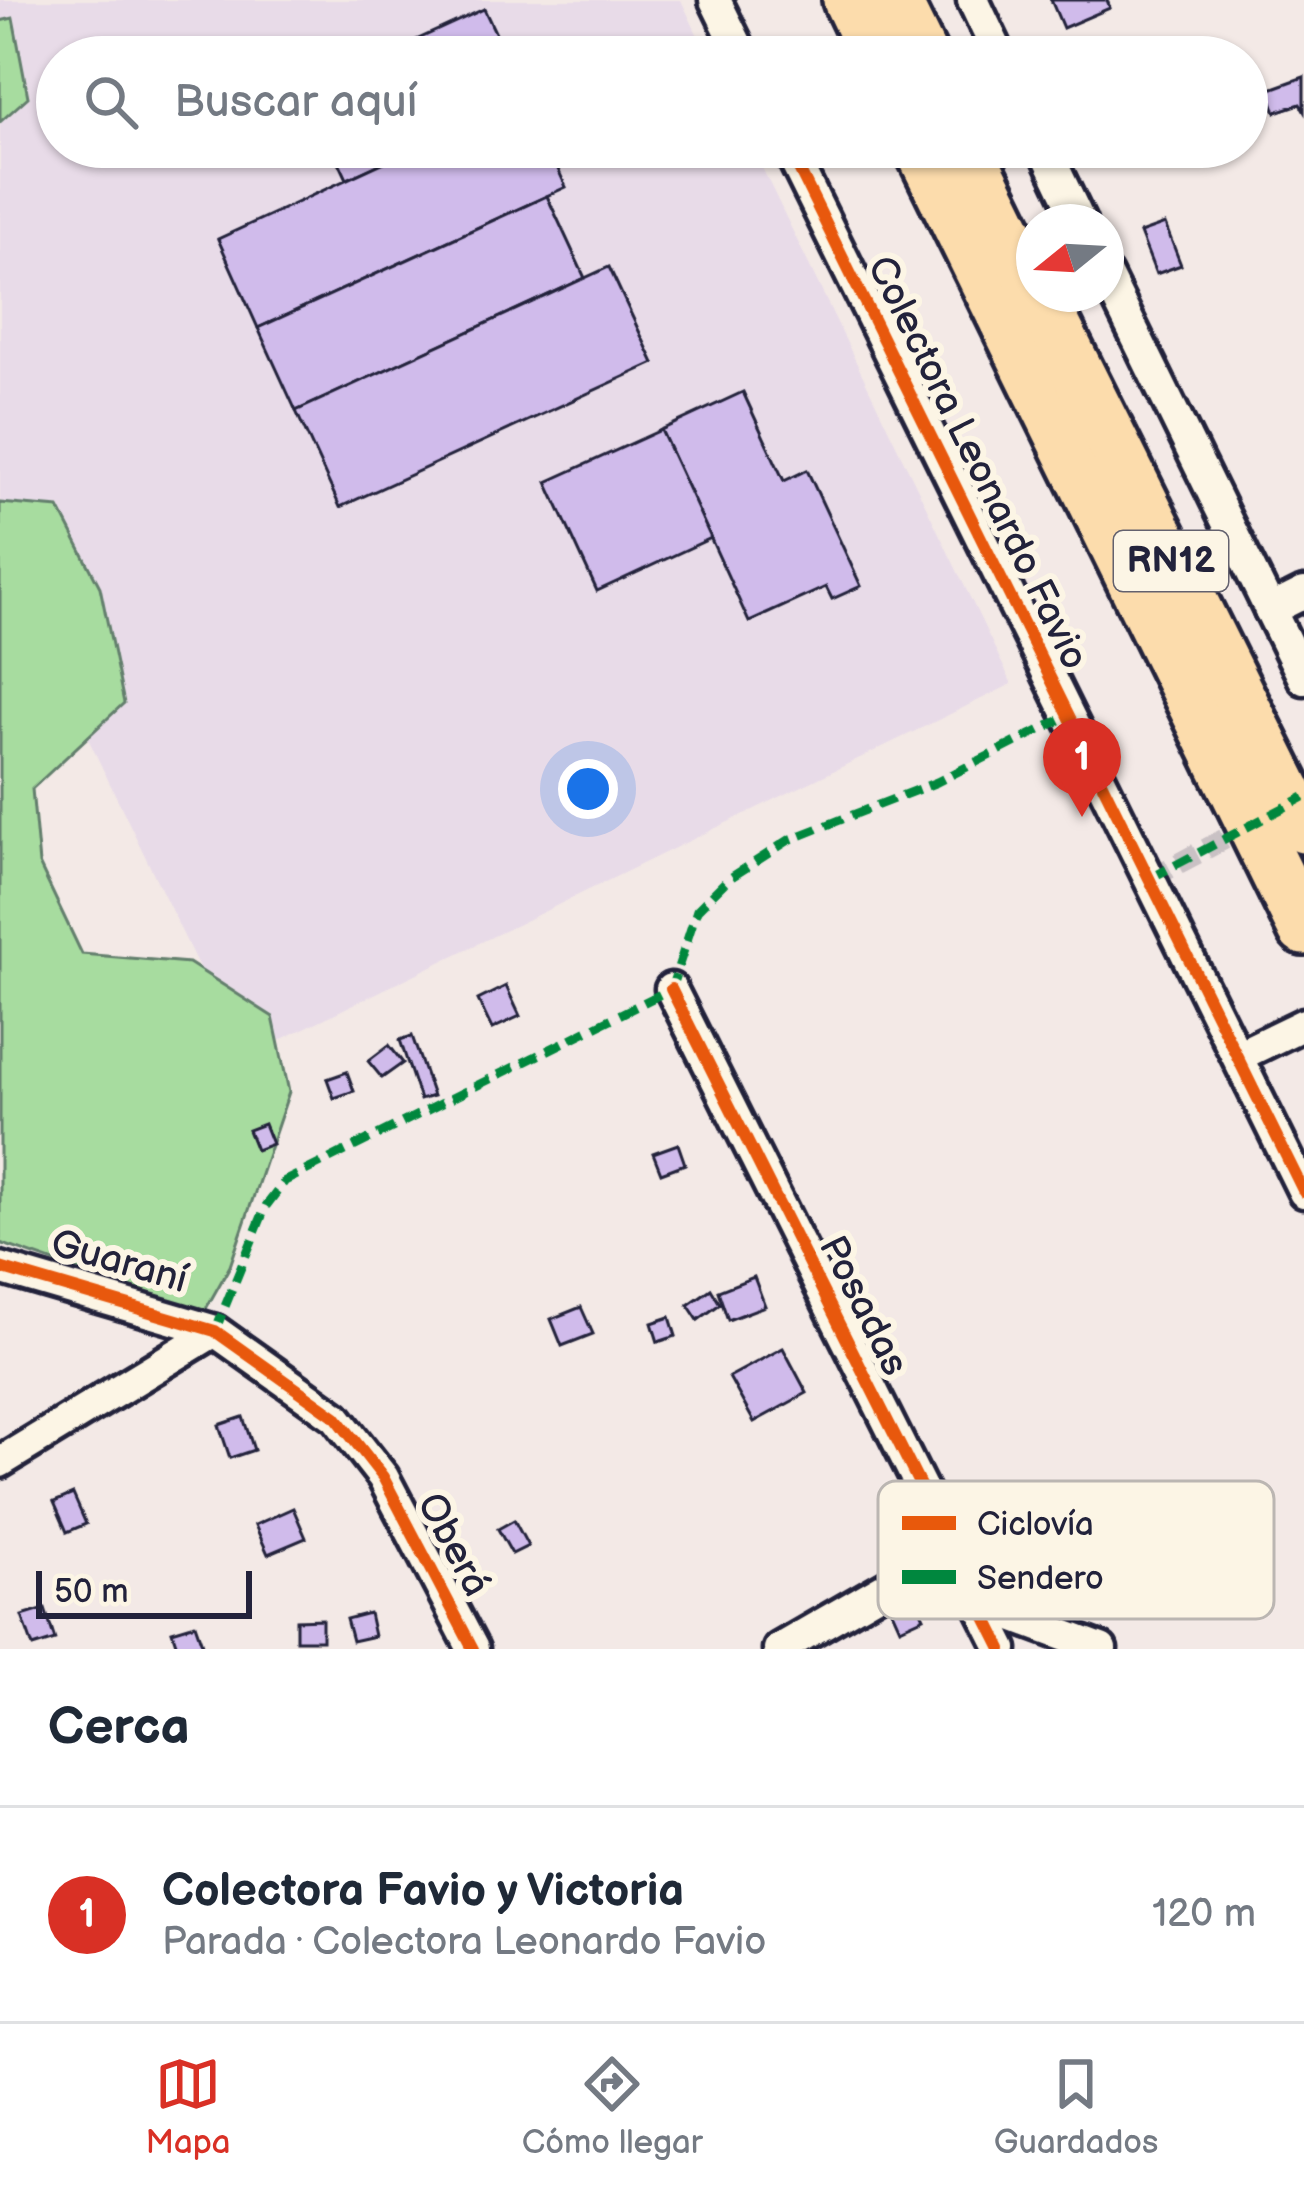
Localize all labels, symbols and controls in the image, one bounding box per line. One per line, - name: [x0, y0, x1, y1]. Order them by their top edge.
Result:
- search box: [36, 36, 1268, 168]
- icon: search: [78, 69, 144, 135]
- text: Buscar aquí: [174, 75, 417, 130]
- north arrow: [1016, 204, 1124, 312]
- street label: Colectora Leonardo Favio: [856, 249, 1098, 677]
- road number: RN12: [1114, 531, 1228, 591]
- pin: 1: [1043, 718, 1121, 817]
- your location: [558, 759, 618, 819]
- street label: Guaraní: [45, 1220, 193, 1304]
- street label: Posadas: [808, 1228, 918, 1384]
- legend: [878, 1481, 1274, 1619]
- street label: Oberá: [406, 1485, 500, 1605]
- text: Ciclovía: [977, 1505, 1094, 1545]
- text: Sendero: [977, 1559, 1104, 1599]
- scale bar: [36, 1565, 252, 1618]
- text: 50 m: [54, 1572, 129, 1612]
- text: Cerca: [48, 1697, 190, 1758]
- text: Colectora Favio y Victoria: [162, 1864, 684, 1919]
- text: 1: [79, 1891, 95, 1938]
- text: 120 m: [1152, 1891, 1256, 1938]
- text: Parada · Colectora Leonardo Favio: [162, 1919, 766, 1966]
- tab: Mapa: [146, 2051, 231, 2163]
- tab: Cómo llegar: [522, 2051, 703, 2163]
- tab: Guardados: [994, 2051, 1158, 2163]

